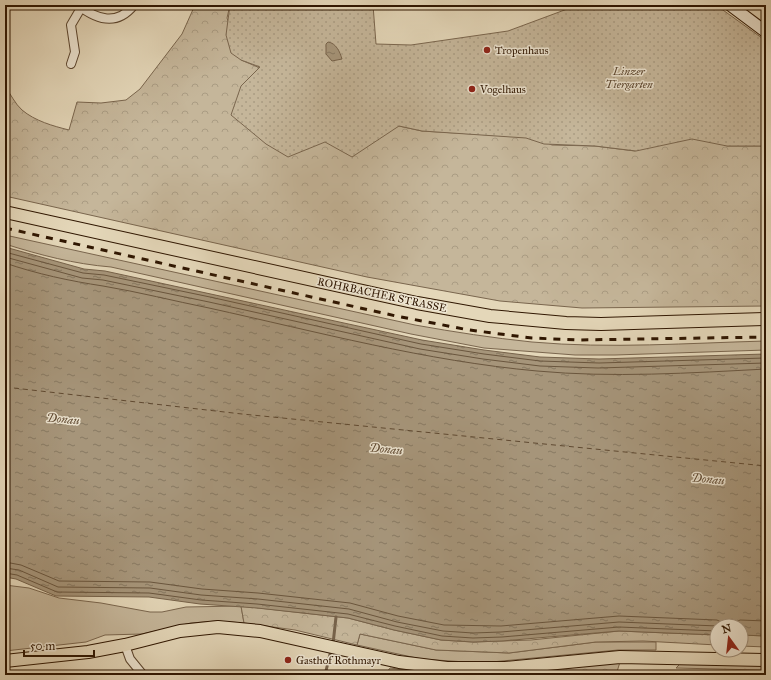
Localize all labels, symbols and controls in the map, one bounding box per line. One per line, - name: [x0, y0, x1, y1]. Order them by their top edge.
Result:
- place label: Tropenhaus: [495, 44, 549, 57]
- marker: Tropenhaus: [482, 45, 492, 55]
- park label: Linzer Tiergarten: [605, 65, 653, 91]
- place label: Vogelhaus: [479, 83, 526, 96]
- marker: Vogelhaus: [467, 84, 477, 94]
- street label: ROHRBACHER STRASSE: [316, 275, 448, 315]
- water label: Donau: [46, 411, 80, 427]
- water label: Donau: [369, 441, 403, 457]
- water label: Donau: [691, 471, 725, 487]
- north arrow: [709, 618, 749, 658]
- text: N: [720, 621, 733, 636]
- scale bar: [24, 632, 94, 658]
- text: 50 m: [30, 639, 55, 653]
- place label: Gasthof Rothmayr: [296, 654, 382, 667]
- marker: Gasthof Rothmayr: [283, 655, 293, 665]

